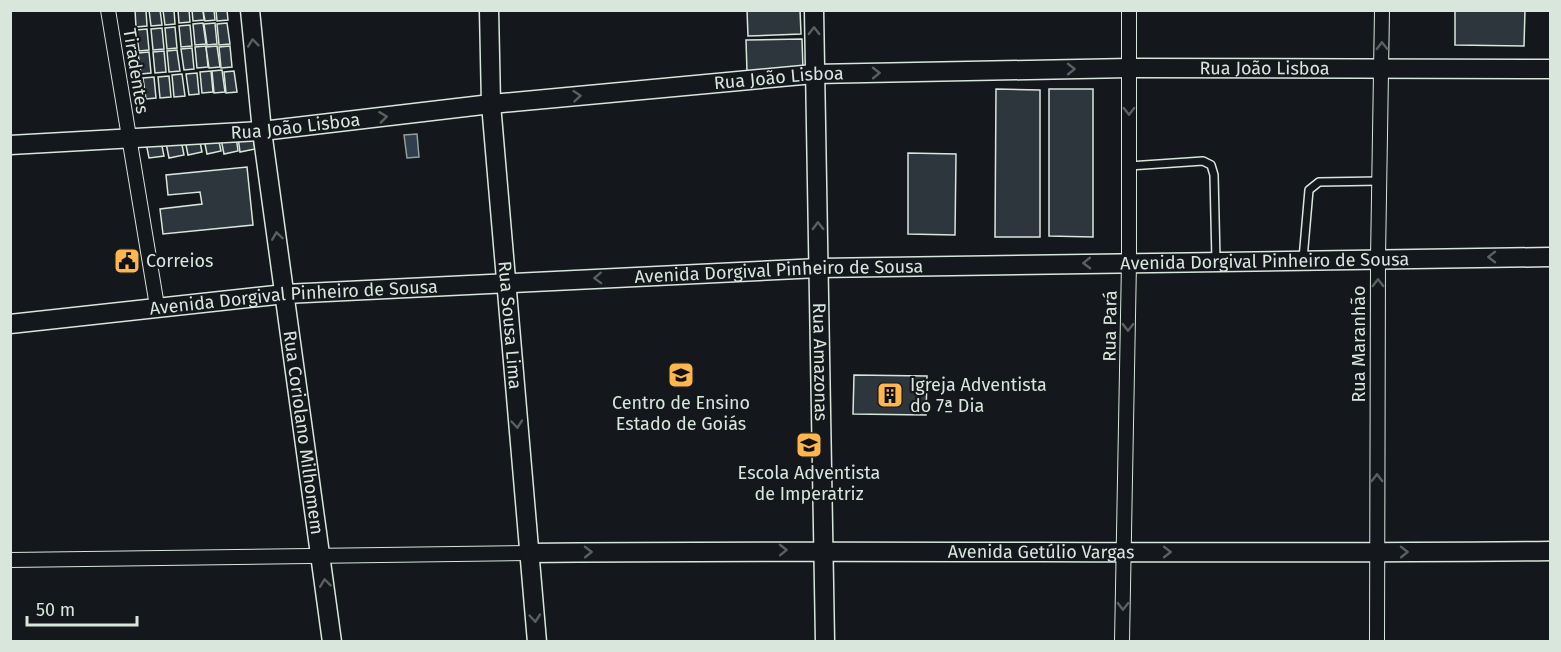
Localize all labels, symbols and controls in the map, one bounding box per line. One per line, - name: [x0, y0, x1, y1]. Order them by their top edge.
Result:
- street label: Tiradentes: [118, 27, 154, 115]
- one-way arrow: [808, 27, 820, 36]
- one-way arrow: [247, 38, 260, 47]
- one-way arrow: [1376, 42, 1389, 51]
- street label: Rua João Lisboa: [1199, 57, 1330, 79]
- street label: Rua João Lisboa: [713, 62, 844, 94]
- one-way arrow: [1066, 63, 1075, 75]
- one-way arrow: [871, 67, 880, 79]
- one-way arrow: [572, 90, 581, 103]
- one-way arrow: [1123, 106, 1135, 115]
- street label: Rua João Lisboa: [230, 109, 361, 144]
- one-way arrow: [378, 111, 387, 124]
- one-way arrow: [812, 222, 824, 231]
- one-way arrow: [271, 232, 283, 241]
- public building icon: Correios: [112, 246, 142, 276]
- street label: Avenida Dorgival Pinheiro de Sousa: [1120, 248, 1409, 274]
- place label: Correios: [146, 250, 213, 272]
- one-way arrow: [1488, 251, 1497, 263]
- street label: Avenida Dorgival Pinheiro de Sousa: [634, 255, 923, 288]
- one-way arrow: [1083, 256, 1092, 269]
- street label: Rua Sousa Lima: [493, 260, 526, 390]
- one-way arrow: [594, 271, 603, 284]
- street label: Avenida Dorgival Pinheiro de Sousa: [149, 276, 438, 320]
- one-way arrow: [1372, 279, 1384, 288]
- street label: Rua Maranhão: [1348, 285, 1370, 403]
- street label: Rua Pará: [1098, 290, 1122, 362]
- street label: Rua Amazonas: [808, 303, 832, 421]
- one-way arrow: [1122, 322, 1134, 331]
- street label: Rua Coriolano Milhomem: [278, 329, 328, 536]
- school or university icon: Centro de Ensino Estado de Goiás: [666, 360, 696, 390]
- place label: Igreja Adventista do 7ª Dia: [910, 374, 1047, 417]
- building icon: Igreja Adventista do 7ª Dia: [875, 380, 905, 410]
- place label: Centro de Ensino Estado de Goiás: [612, 392, 750, 435]
- one-way arrow: [510, 419, 523, 428]
- school or university icon: Escola Adventista de Imperatriz: [794, 430, 824, 460]
- place label: Escola Adventista de Imperatriz: [738, 462, 880, 505]
- one-way arrow: [1371, 474, 1383, 483]
- street label: Avenida Getúlio Vargas: [948, 541, 1134, 563]
- one-way arrow: [778, 544, 787, 556]
- one-way arrow: [583, 546, 592, 558]
- one-way arrow: [1162, 546, 1171, 558]
- one-way arrow: [1399, 546, 1408, 559]
- one-way arrow: [319, 579, 332, 588]
- scale bar: [27, 589, 136, 627]
- text: 50 m: [36, 599, 75, 621]
- one-way arrow: [1117, 601, 1129, 610]
- one-way arrow: [528, 613, 541, 622]

